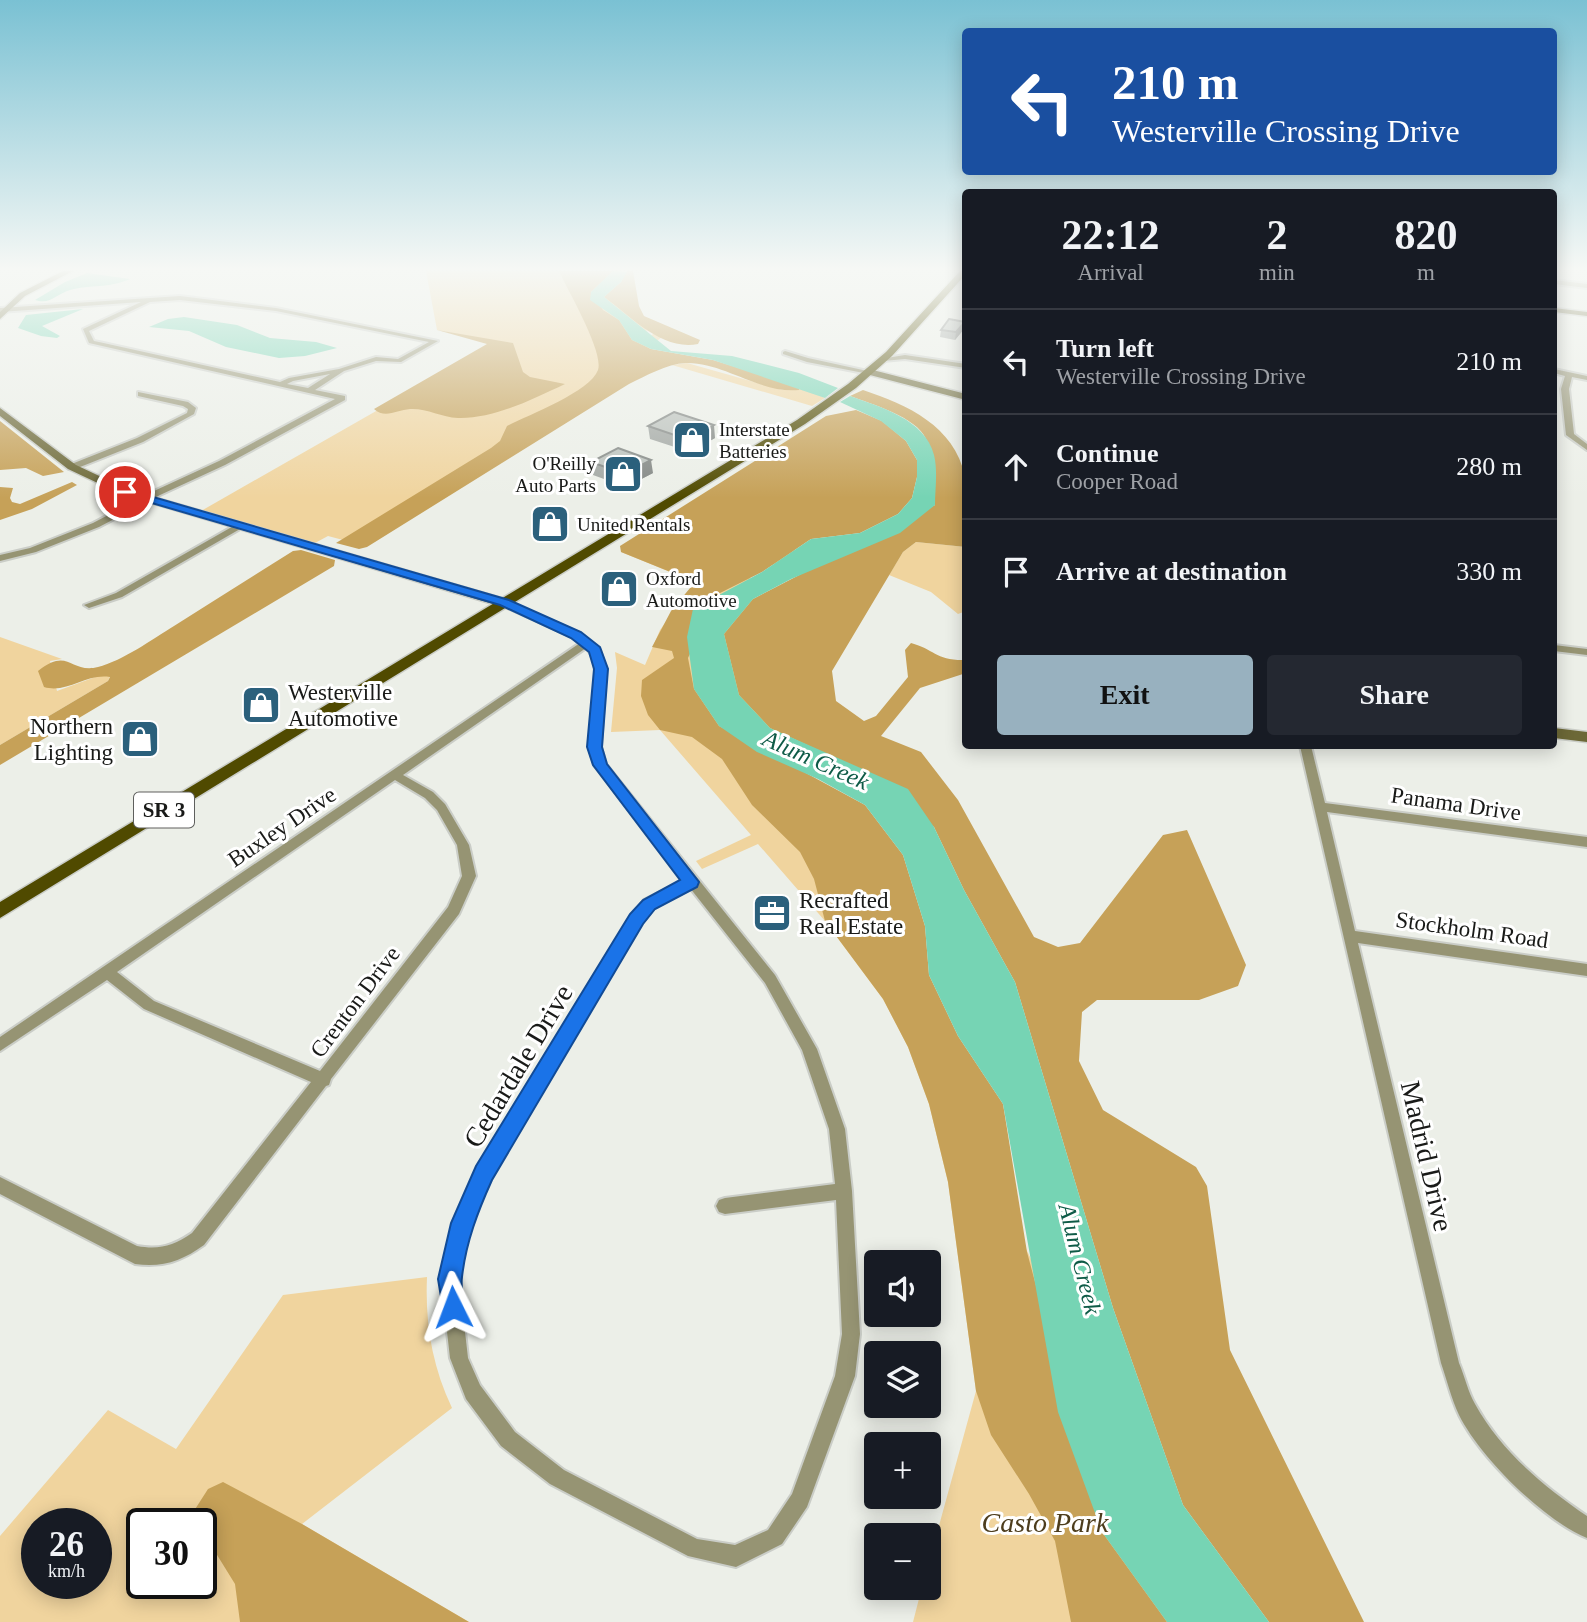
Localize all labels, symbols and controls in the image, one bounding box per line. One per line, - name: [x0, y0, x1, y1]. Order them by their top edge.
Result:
- text: 210 m: [1112, 55, 1239, 110]
- icon: left: [997, 56, 1088, 147]
- text: Westerville Crossing Drive: [1112, 113, 1460, 149]
- text: 22:12: [1062, 212, 1160, 258]
- text: 2: [1266, 212, 1287, 258]
- text: 820: [1394, 212, 1457, 258]
- text: Arrival: [1077, 260, 1144, 285]
- text: min: [1259, 260, 1295, 285]
- text: m: [1417, 260, 1435, 285]
- text: Turn left: [1056, 334, 1154, 363]
- icon: left: [997, 343, 1035, 381]
- text: 210 m: [1456, 347, 1522, 376]
- text: Westerville Crossing Drive: [1056, 364, 1306, 389]
- shop icon: Interstate Batteries: [671, 419, 713, 461]
- place label: Interstate Batteries: [719, 419, 790, 462]
- text: Continue: [1056, 439, 1159, 468]
- icon: ahead: [997, 448, 1035, 486]
- text: 280 m: [1456, 452, 1522, 481]
- place label: O'Reilly Auto Parts: [515, 453, 596, 496]
- shop icon: O'Reilly Auto Parts: [602, 453, 644, 495]
- pin: [95, 462, 155, 522]
- text: Cooper Road: [1056, 469, 1178, 494]
- icon: arrive: [106, 473, 144, 511]
- shop icon: United Rentals: [529, 503, 571, 545]
- place label: United Rentals: [577, 514, 690, 535]
- icon: arrive: [997, 553, 1035, 591]
- text: Arrive at destination: [1056, 557, 1287, 586]
- text: 330 m: [1456, 557, 1522, 586]
- shop icon: Oxford Automotive: [598, 568, 640, 610]
- place label: Oxford Automotive: [646, 568, 737, 611]
- button: Exit: [997, 655, 1253, 735]
- button: Share: [1267, 655, 1522, 735]
- place label: Westerville Automotive: [288, 680, 398, 731]
- shop icon: Westerville Automotive: [240, 684, 282, 726]
- place label: Northern Lighting: [30, 714, 113, 765]
- shop icon: Northern Lighting: [119, 718, 161, 760]
- water label: Alum Creek: [757, 724, 873, 795]
- street label: Buxley Drive: [223, 782, 341, 872]
- street label: Panama Drive: [1389, 783, 1523, 825]
- road number: SR 3: [134, 792, 194, 828]
- place label: Recrafted Real Estate: [799, 888, 903, 939]
- office icon: Recrafted Real Estate: [751, 892, 793, 934]
- street label: Stockholm Road: [1394, 907, 1550, 953]
- street label: Crenton Drive: [305, 942, 405, 1062]
- street label: Cedardale Drive: [457, 979, 579, 1153]
- street label: Madrid Drive: [1395, 1078, 1459, 1234]
- water label: Alum Creek: [1053, 1199, 1106, 1317]
- map controls: [864, 1250, 941, 1600]
- button: sound: [864, 1250, 941, 1327]
- position arrow: [416, 1270, 490, 1344]
- button: layers: [864, 1341, 941, 1418]
- button: +: [864, 1432, 941, 1509]
- park label: Casto Park: [982, 1507, 1109, 1538]
- speed limit sign: 30: [126, 1508, 217, 1599]
- button: −: [864, 1523, 941, 1600]
- text: 26: [49, 1525, 84, 1564]
- text: km/h: [48, 1561, 85, 1581]

